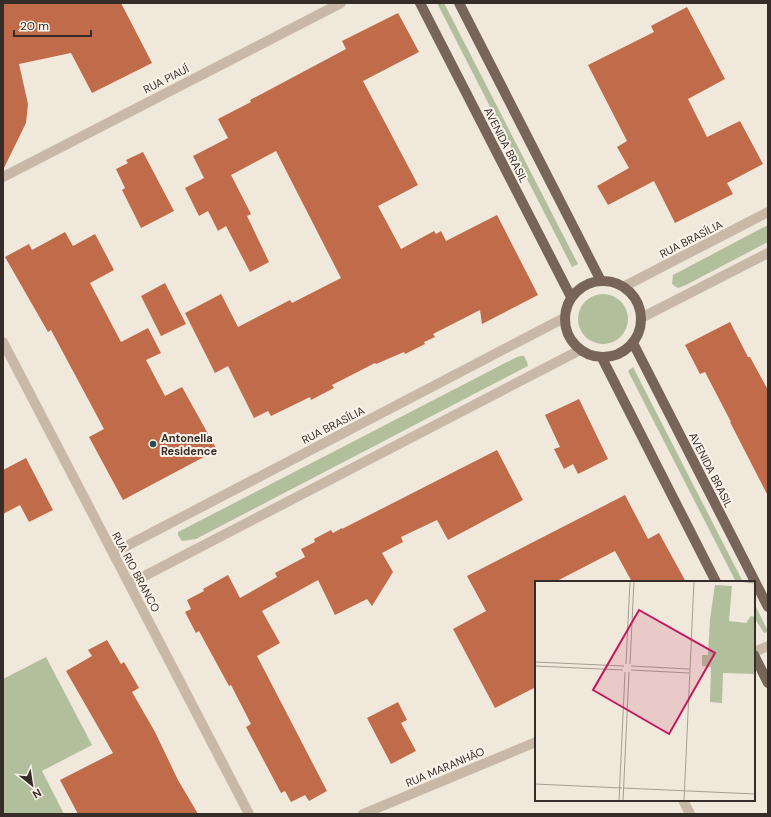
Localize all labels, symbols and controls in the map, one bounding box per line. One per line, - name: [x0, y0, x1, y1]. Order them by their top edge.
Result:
- scale bar: [14, 12, 91, 38]
- text: 20 m: [20, 18, 49, 34]
- street label: RUA PIAUÍ: [141, 61, 192, 96]
- street label: AVENIDA BRASIL: [481, 105, 531, 185]
- street label: RUA BRASÍLIA: [657, 217, 725, 261]
- street label: RUA BRASÍLIA: [299, 403, 367, 447]
- street label: AVENIDA BRASIL: [686, 430, 736, 510]
- place label: Antonella Residence: [161, 431, 217, 458]
- marker: Antonella Residence: [148, 439, 158, 449]
- street label: RUA RIO BRANCO: [109, 530, 163, 614]
- inset map: [535, 581, 755, 801]
- street label: RUA MARANHÃO: [403, 744, 487, 790]
- north arrow: [12, 765, 52, 805]
- text: N: [30, 786, 44, 802]

